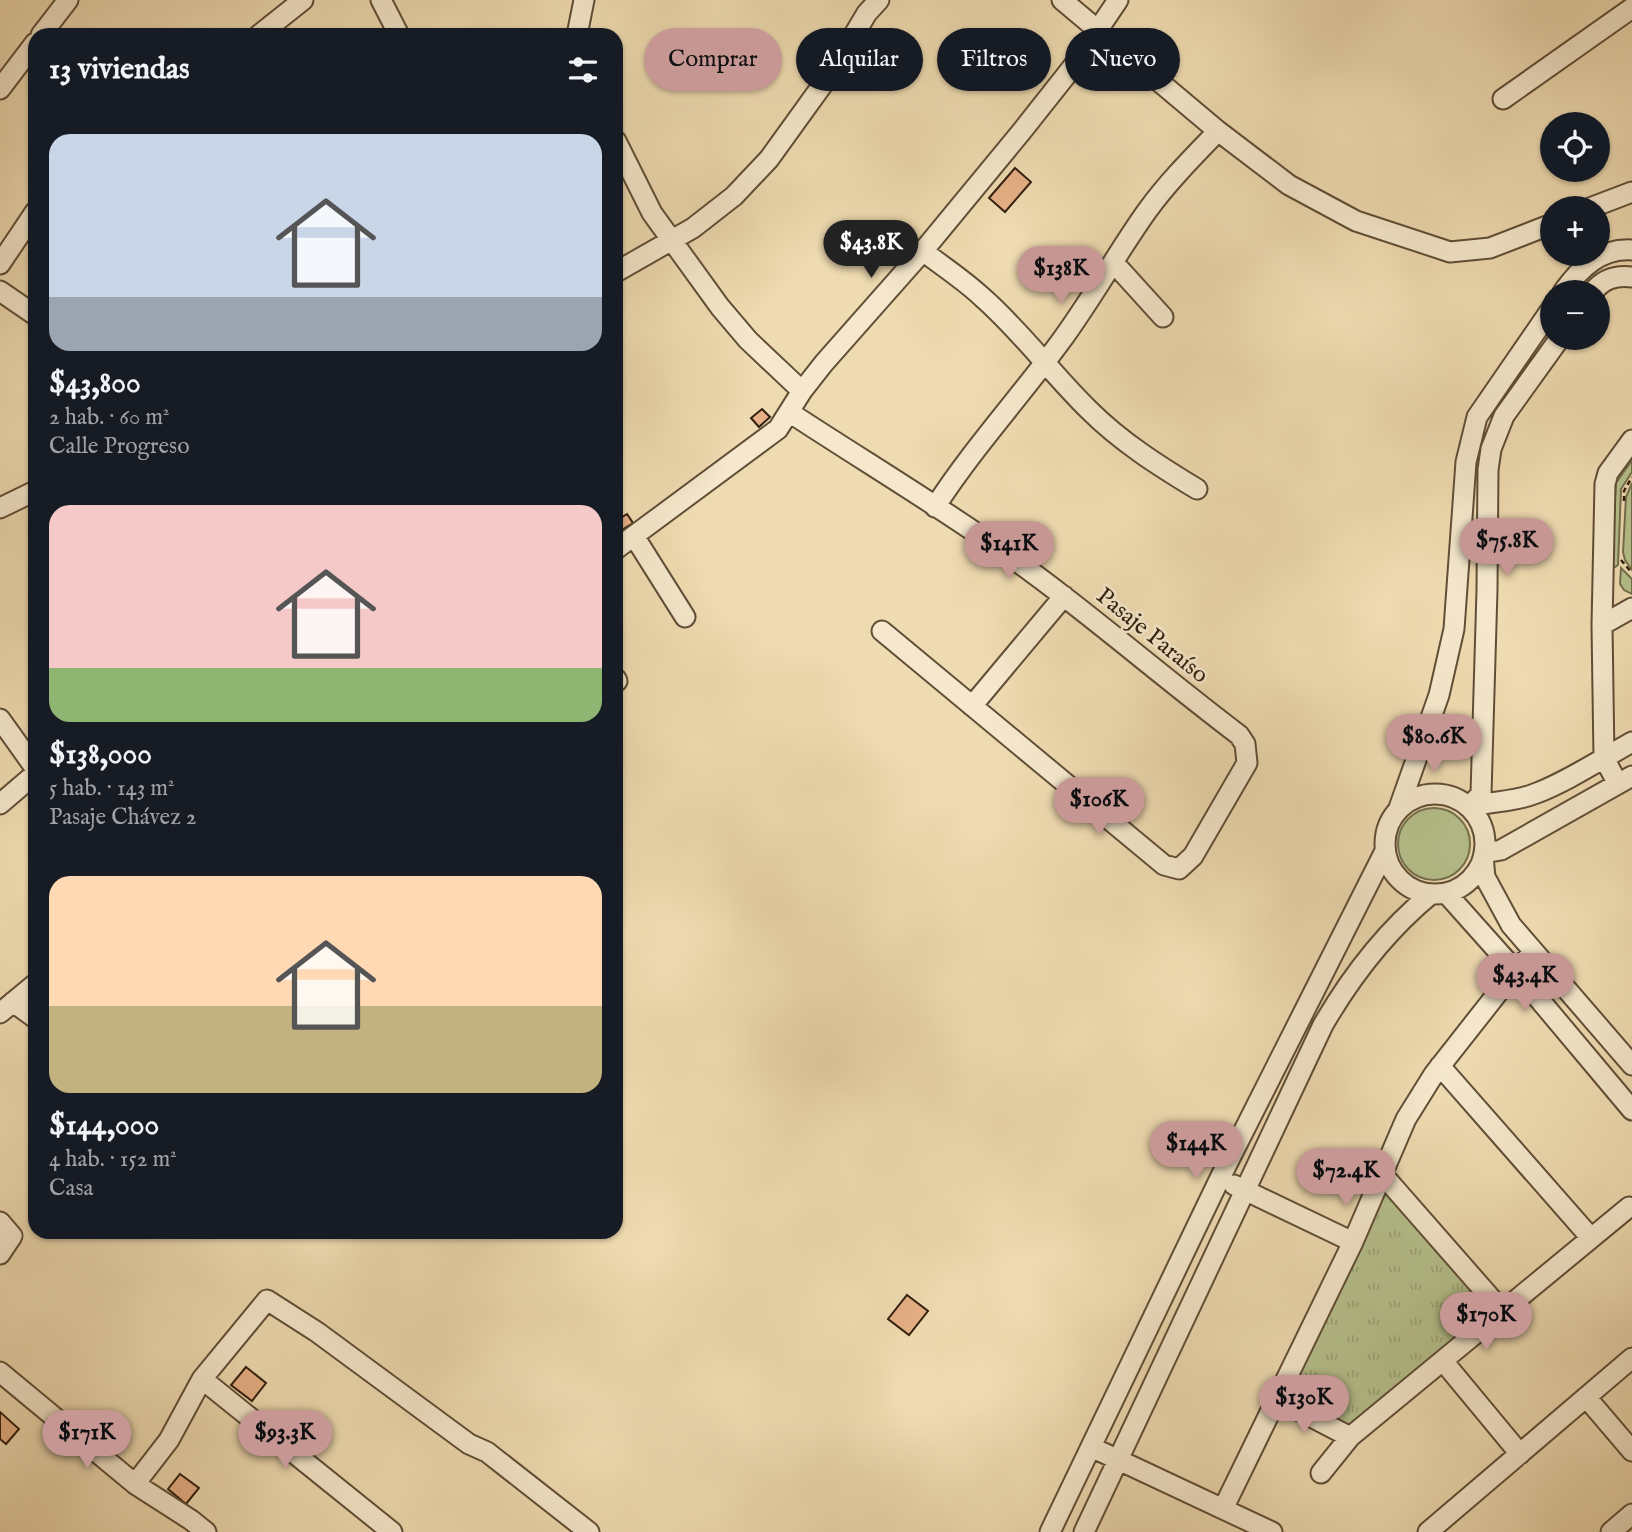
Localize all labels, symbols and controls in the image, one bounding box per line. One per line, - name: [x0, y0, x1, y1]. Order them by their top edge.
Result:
- chip: Comprar: [644, 28, 782, 91]
- chip: Alquilar: [796, 28, 923, 91]
- chip: Filtros: [937, 28, 1051, 91]
- chip: Nuevo: [1065, 28, 1180, 91]
- text: 13 viviendas: [49, 51, 190, 89]
- icon: filters: [564, 51, 602, 89]
- map controls: [1540, 112, 1610, 350]
- button: locate: [1540, 112, 1610, 182]
- icon: home: [263, 180, 389, 306]
- button: +: [1540, 196, 1610, 266]
- pin: $43.8K: [814, 220, 928, 280]
- text: $43.8K: [839, 228, 903, 257]
- pin: $138K: [1012, 246, 1110, 306]
- text: $138K: [1033, 254, 1089, 283]
- button: −: [1540, 280, 1610, 350]
- text: $43,800: [49, 365, 141, 403]
- text: 2 hab. · 60 m²: [49, 403, 170, 432]
- text: Calle Progreso: [49, 432, 190, 461]
- pin: $75.8K: [1450, 518, 1564, 578]
- pin: $141K: [960, 522, 1058, 581]
- text: $75.8K: [1476, 526, 1538, 555]
- text: $141K: [980, 529, 1038, 558]
- icon: home: [263, 551, 389, 677]
- street label: Pasaje Paraíso: [1089, 581, 1215, 691]
- pin: $80.6K: [1377, 714, 1491, 774]
- text: $80.6K: [1402, 722, 1466, 751]
- text: $138,000: [49, 736, 152, 774]
- text: 5 hab. · 143 m²: [49, 774, 175, 803]
- pin: $106K: [1050, 778, 1148, 837]
- text: $106K: [1070, 785, 1128, 814]
- text: Pasaje Chávez 2: [49, 803, 197, 832]
- icon: home: [263, 922, 389, 1048]
- pin: $43.4K: [1468, 954, 1582, 1013]
- text: $43.4K: [1492, 961, 1558, 990]
- text: $144,000: [49, 1107, 159, 1145]
- pin: $144K: [1147, 1122, 1245, 1181]
- text: $144K: [1166, 1129, 1226, 1158]
- text: 4 hab. · 152 m²: [49, 1145, 177, 1174]
- pin: $72.4K: [1289, 1148, 1403, 1208]
- text: $72.4K: [1312, 1156, 1380, 1185]
- text: Casa: [49, 1174, 93, 1203]
- pin: $170K: [1437, 1292, 1535, 1352]
- text: $170K: [1456, 1300, 1516, 1329]
- pin: $130K: [1255, 1376, 1353, 1435]
- text: $130K: [1275, 1383, 1333, 1412]
- pin: $171K: [38, 1410, 136, 1470]
- pin: $93.3K: [228, 1410, 342, 1470]
- text: $171K: [58, 1418, 116, 1447]
- text: $93.3K: [254, 1418, 316, 1447]

